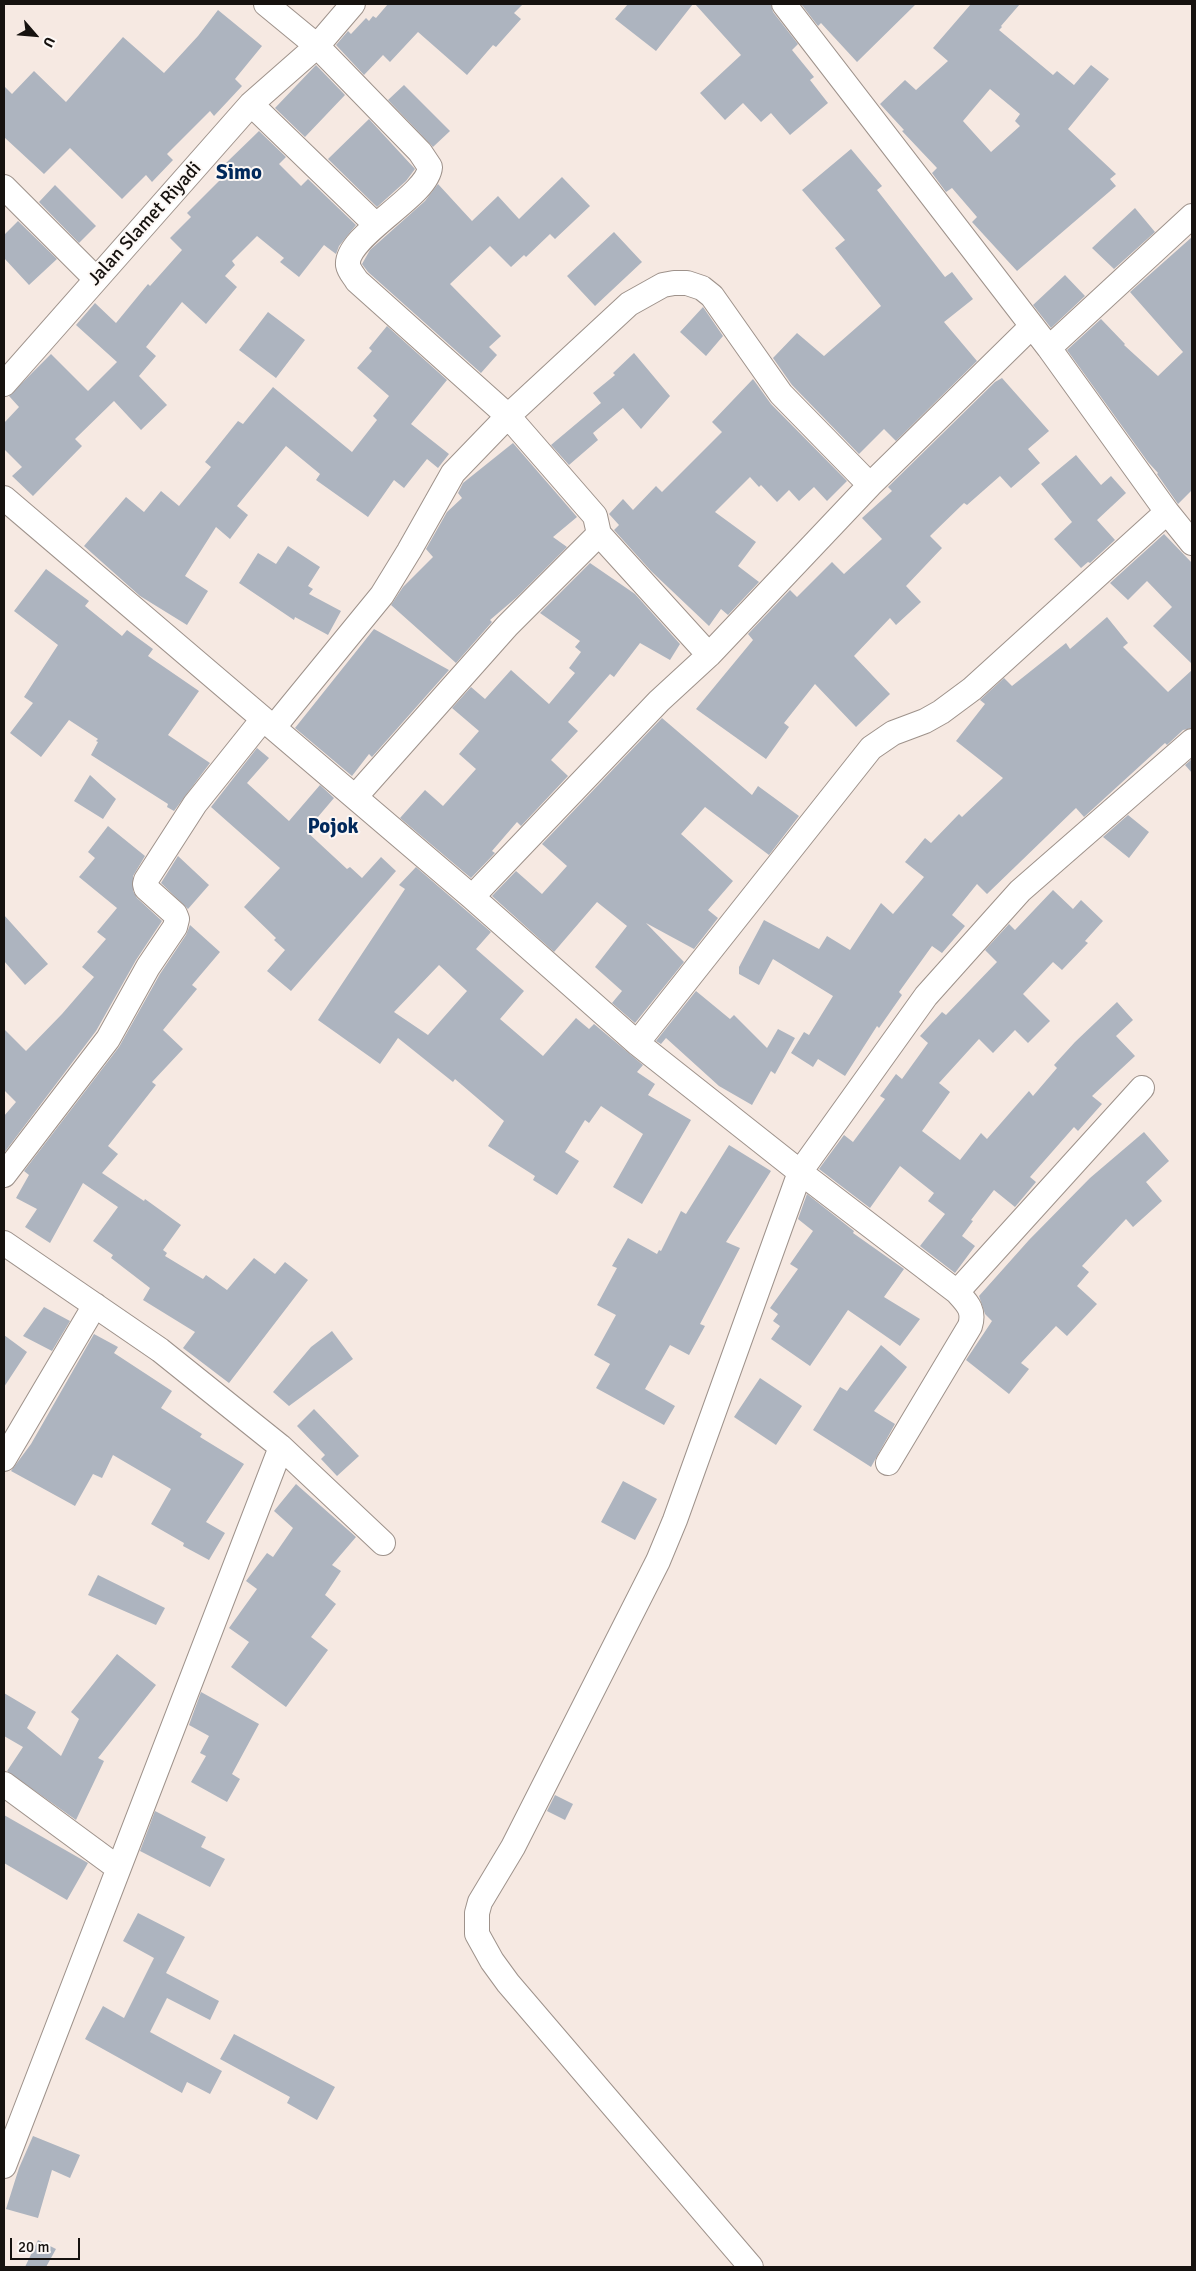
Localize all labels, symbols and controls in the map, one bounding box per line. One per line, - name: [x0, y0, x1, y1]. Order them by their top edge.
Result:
- north arrow: [10, 10, 60, 60]
- text: U: [39, 34, 59, 50]
- street label: Jalan Slamet Riyadi: [84, 157, 206, 291]
- district label: Simo: [216, 160, 262, 186]
- district label: Pojok: [307, 814, 359, 840]
- scale bar: [12, 2228, 82, 2260]
- text: 20 m: [18, 2238, 49, 2256]

